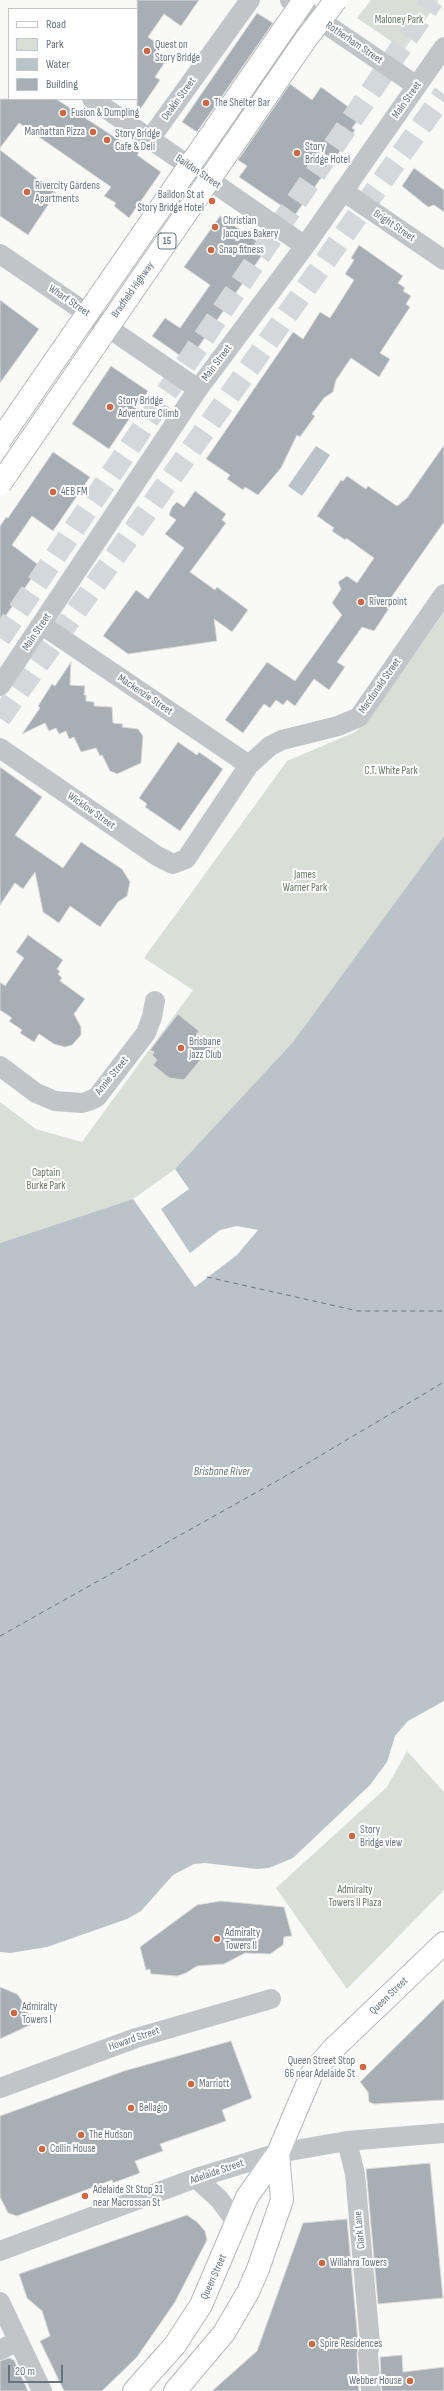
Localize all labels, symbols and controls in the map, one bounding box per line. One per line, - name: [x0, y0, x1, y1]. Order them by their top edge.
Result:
- legend: [8, 8, 138, 100]
- park label: Maloney Park: [375, 13, 423, 27]
- text: Road: [46, 17, 66, 32]
- street label: Rotherham Street: [323, 19, 385, 67]
- text: Park: [46, 37, 64, 52]
- place label: Quest on Story Bridge: [155, 38, 200, 64]
- marker: Quest on Story Bridge: [142, 46, 152, 56]
- text: Water: [46, 57, 70, 72]
- street label: Deakin Street: [159, 75, 199, 123]
- text: Building: [46, 77, 78, 92]
- street label: Main Street: [389, 79, 425, 121]
- place label: The Shelter Bar: [214, 96, 270, 110]
- marker: The Shelter Bar: [201, 98, 211, 108]
- place label: Fusion & Dumpling: [71, 106, 139, 120]
- marker: Fusion & Dumpling: [58, 108, 68, 118]
- place label: Manhattan Pizza: [24, 125, 85, 139]
- marker: Manhattan Pizza: [88, 127, 98, 137]
- place label: Story Bridge Cafe & Deli: [115, 127, 160, 153]
- marker: Story Bridge Cafe & Deli: [102, 135, 112, 145]
- place label: Story Bridge Hotel: [305, 140, 350, 166]
- marker: Story Bridge Hotel: [292, 148, 302, 158]
- street label: Baildon Street: [173, 152, 223, 192]
- place label: Rivercity Gardens Apartments: [35, 179, 100, 205]
- marker: Rivercity Gardens Apartments: [22, 187, 32, 197]
- place label: Baildon St at Story Bridge Hotel: [137, 188, 204, 214]
- marker: Baildon St at Story Bridge Hotel: [207, 196, 217, 206]
- street label: Bright Street: [371, 207, 417, 245]
- place label: Christian Jacques Bakery: [223, 214, 278, 240]
- marker: Christian Jacques Bakery: [210, 222, 220, 232]
- road number: 15: [158, 233, 176, 249]
- place label: Snap fitness: [219, 243, 264, 257]
- marker: Snap fitness: [206, 245, 216, 255]
- street label: Bradfield Highway: [109, 259, 157, 321]
- street label: Wharf Street: [46, 282, 92, 320]
- street label: Main Street: [199, 342, 235, 384]
- place label: Story Bridge Adventure Climb: [118, 394, 179, 420]
- marker: Story Bridge Adventure Climb: [105, 402, 115, 412]
- place label: 4EB FM: [61, 485, 88, 499]
- marker: 4EB FM: [48, 487, 58, 497]
- place label: Riverpoint: [369, 595, 407, 609]
- marker: Riverpoint: [356, 597, 366, 607]
- street label: Main Street: [20, 611, 54, 653]
- street label: Macdonald Street: [356, 656, 404, 716]
- street label: Mackenzie Street: [115, 672, 175, 718]
- park label: C.T. White Park: [364, 764, 418, 778]
- street label: Wicklow Street: [64, 790, 118, 832]
- park label: James Warner Park: [283, 868, 327, 894]
- place label: Brisbane Jazz Club: [189, 1035, 222, 1061]
- marker: Brisbane Jazz Club: [176, 1043, 186, 1053]
- street label: Annie Street: [92, 1054, 132, 1098]
- park label: Captain Burke Park: [27, 1166, 65, 1192]
- water label: Brisbane River: [194, 1465, 250, 1479]
- place label: Story Bridge view: [360, 1823, 402, 1849]
- marker: Story Bridge view: [347, 1831, 357, 1841]
- park label: Admiralty Towers II Plaza: [329, 1883, 381, 1909]
- place label: Admiralty Towers II: [225, 1926, 260, 1952]
- marker: Admiralty Towers II: [212, 1934, 222, 1944]
- street label: Queen Street: [367, 1974, 411, 2018]
- place label: Admiralty Towers I: [22, 2000, 57, 2026]
- marker: Admiralty Towers I: [9, 2008, 19, 2018]
- street label: Howard Street: [107, 2024, 161, 2054]
- place label: Queen Street Stop 66 near Adelaide St: [285, 2054, 355, 2080]
- marker: Queen Street Stop 66 near Adelaide St: [358, 2062, 368, 2072]
- place label: Marriott: [199, 2077, 229, 2091]
- marker: Marriott: [186, 2079, 196, 2089]
- place label: Bellagio: [139, 2101, 168, 2115]
- marker: Bellagio: [126, 2103, 136, 2113]
- place label: The Hudson: [89, 2128, 132, 2142]
- marker: The Hudson: [76, 2130, 86, 2140]
- place label: Collin House: [50, 2142, 96, 2156]
- marker: Collin House: [37, 2144, 47, 2154]
- street label: Adelaide Street: [188, 2157, 246, 2187]
- place label: Adelaide St Stop 31 near Macrossan St: [93, 2183, 163, 2209]
- marker: Adelaide St Stop 31 near Macrossan St: [80, 2191, 90, 2201]
- street label: Clark Lane: [352, 2210, 368, 2250]
- street label: Queen Street: [198, 2252, 230, 2302]
- place label: Willahra Towers: [330, 2256, 387, 2270]
- marker: Willahra Towers: [317, 2258, 327, 2268]
- place label: Spire Residences: [320, 2337, 382, 2351]
- marker: Spire Residences: [307, 2339, 317, 2349]
- scale bar: [10, 2357, 65, 2383]
- text: 20 m: [15, 2364, 35, 2379]
- place label: Webber House: [349, 2374, 402, 2388]
- marker: Webber House: [405, 2376, 415, 2386]

